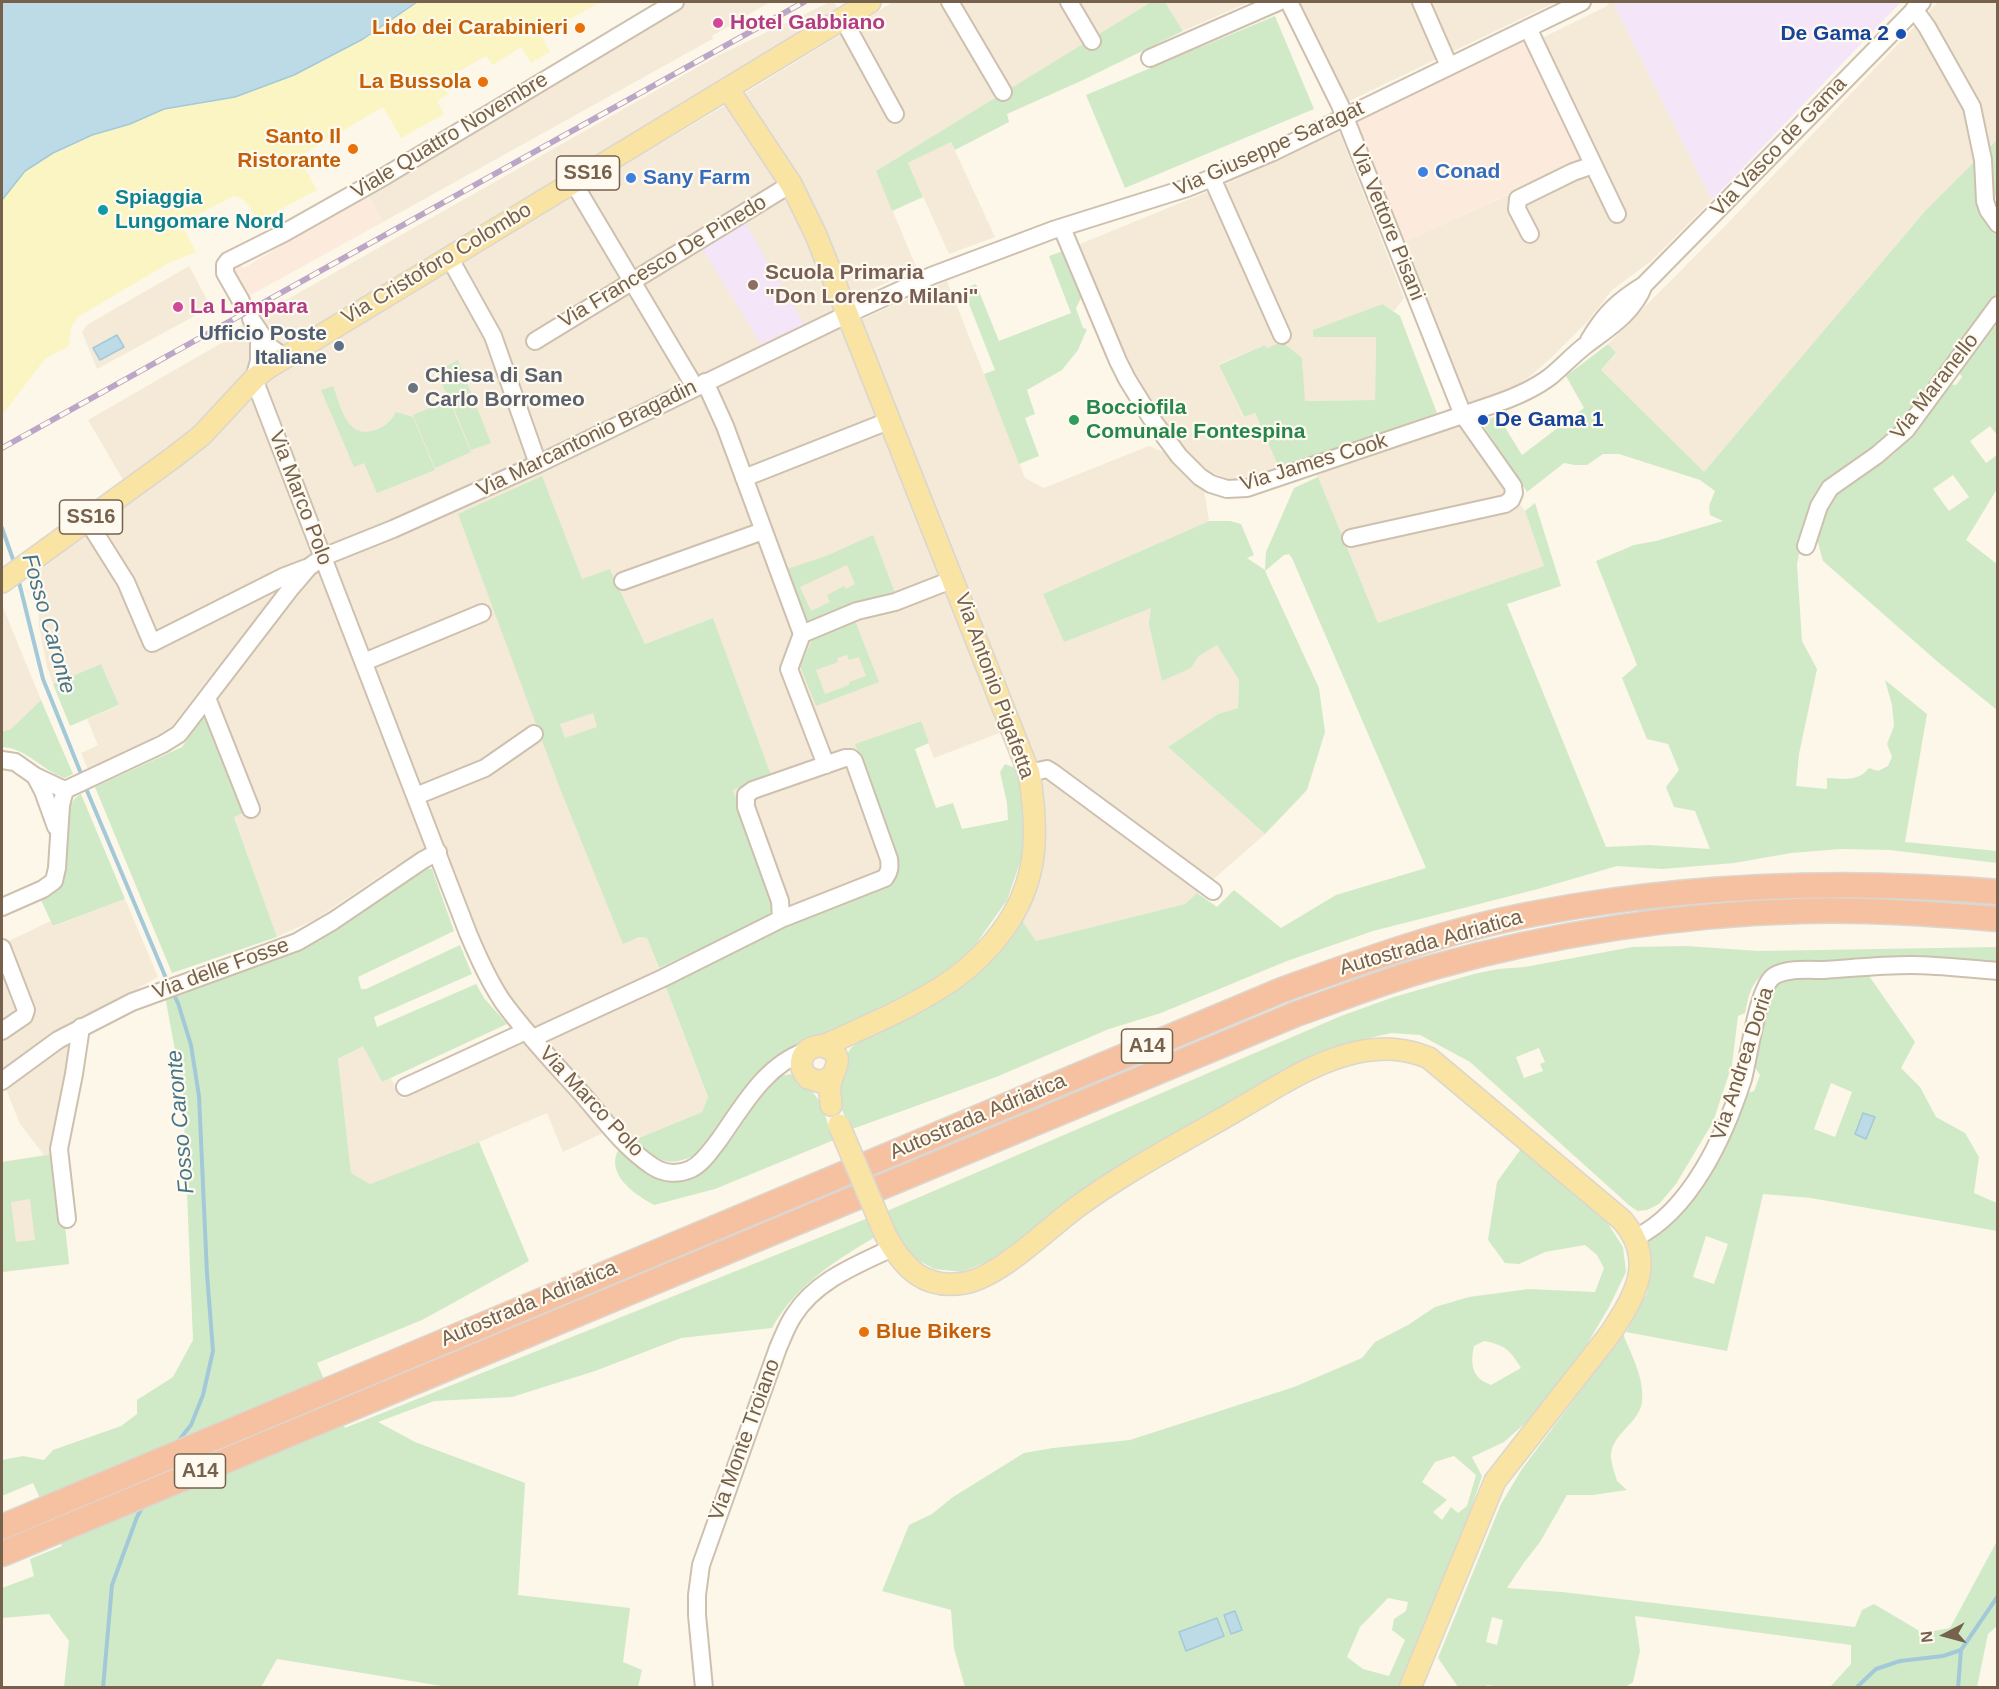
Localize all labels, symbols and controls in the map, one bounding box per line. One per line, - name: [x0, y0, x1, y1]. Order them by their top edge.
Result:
- place label: Hotel Gabbiano: [730, 10, 885, 36]
- place label: Lido dei Carabinieri: [372, 15, 568, 41]
- marker: Hotel Gabbiano: [711, 16, 725, 30]
- marker: Lido dei Carabinieri: [573, 21, 587, 35]
- place label: De Gama 2: [1780, 21, 1889, 47]
- marker: De Gama 2: [1894, 27, 1908, 41]
- street label: Viale Quattro Novembre: [347, 67, 553, 205]
- place label: La Bussola: [359, 69, 471, 95]
- street label: Via Vasco de Gama: [1706, 72, 1852, 222]
- marker: La Bussola: [476, 75, 490, 89]
- street label: Via Giuseppe Saragat: [1170, 96, 1368, 202]
- place label: Santo Il Ristorante: [237, 124, 341, 174]
- marker: Santo Il Ristorante: [346, 142, 360, 156]
- street label: Via Vettore Pisani: [1344, 142, 1430, 304]
- road number: SS16: [556, 156, 620, 190]
- place label: Conad: [1435, 159, 1500, 185]
- place label: Sany Farm: [643, 165, 750, 191]
- marker: Conad: [1416, 165, 1430, 179]
- marker: Sany Farm: [624, 171, 638, 185]
- place label: Spiaggia Lungomare Nord: [115, 185, 284, 235]
- street label: Via Francesco De Pinedo: [555, 190, 771, 334]
- street label: Via Cristoforo Colombo: [338, 197, 536, 331]
- marker: Spiaggia Lungomare Nord: [96, 203, 110, 217]
- place label: Scuola Primaria "Don Lorenzo Milani": [765, 260, 979, 310]
- marker: Scuola Primaria "Don Lorenzo Milani": [746, 278, 760, 292]
- place label: La Lampara: [190, 294, 308, 320]
- marker: La Lampara: [171, 300, 185, 314]
- place label: Ufficio Poste Italiane: [199, 321, 327, 371]
- street label: Via Maranello: [1886, 329, 1984, 445]
- marker: Ufficio Poste Italiane: [332, 339, 346, 353]
- place label: Chiesa di San Carlo Borromeo: [425, 363, 585, 413]
- street label: Via Marcantonio Bragadin: [473, 375, 701, 503]
- marker: Chiesa di San Carlo Borromeo: [406, 381, 420, 395]
- place label: Bocciofila Comunale Fontespina: [1086, 395, 1305, 445]
- place label: De Gama 1: [1495, 407, 1604, 433]
- marker: Bocciofila Comunale Fontespina: [1067, 413, 1081, 427]
- marker: De Gama 1: [1476, 413, 1490, 427]
- street label: Via Marco Polo: [263, 427, 337, 569]
- street label: Via James Cook: [1237, 429, 1391, 497]
- road number: SS16: [60, 500, 122, 534]
- water label: Fosso Caronte: [15, 551, 81, 697]
- street label: Via Antonio Pigafetta: [949, 590, 1039, 782]
- street label: Autostrada Adriatica: [1337, 905, 1525, 981]
- street label: Via delle Fosse: [149, 933, 293, 1005]
- street label: Via Andrea Doria: [1706, 984, 1780, 1144]
- road number: A14: [1122, 1029, 1172, 1063]
- street label: Via Marco Polo: [533, 1041, 649, 1163]
- water label: Fosso Caronte: [162, 1049, 200, 1195]
- street label: Autostrada Adriatica: [886, 1068, 1070, 1166]
- street label: Autostrada Adriatica: [437, 1255, 621, 1353]
- place label: Blue Bikers: [876, 1319, 992, 1345]
- marker: Blue Bikers: [857, 1325, 871, 1339]
- street label: Via Monte Troiano: [704, 1356, 786, 1524]
- road number: A14: [174, 1454, 226, 1488]
- north arrow: [1915, 1605, 1975, 1665]
- text: N: [1918, 1630, 1936, 1644]

